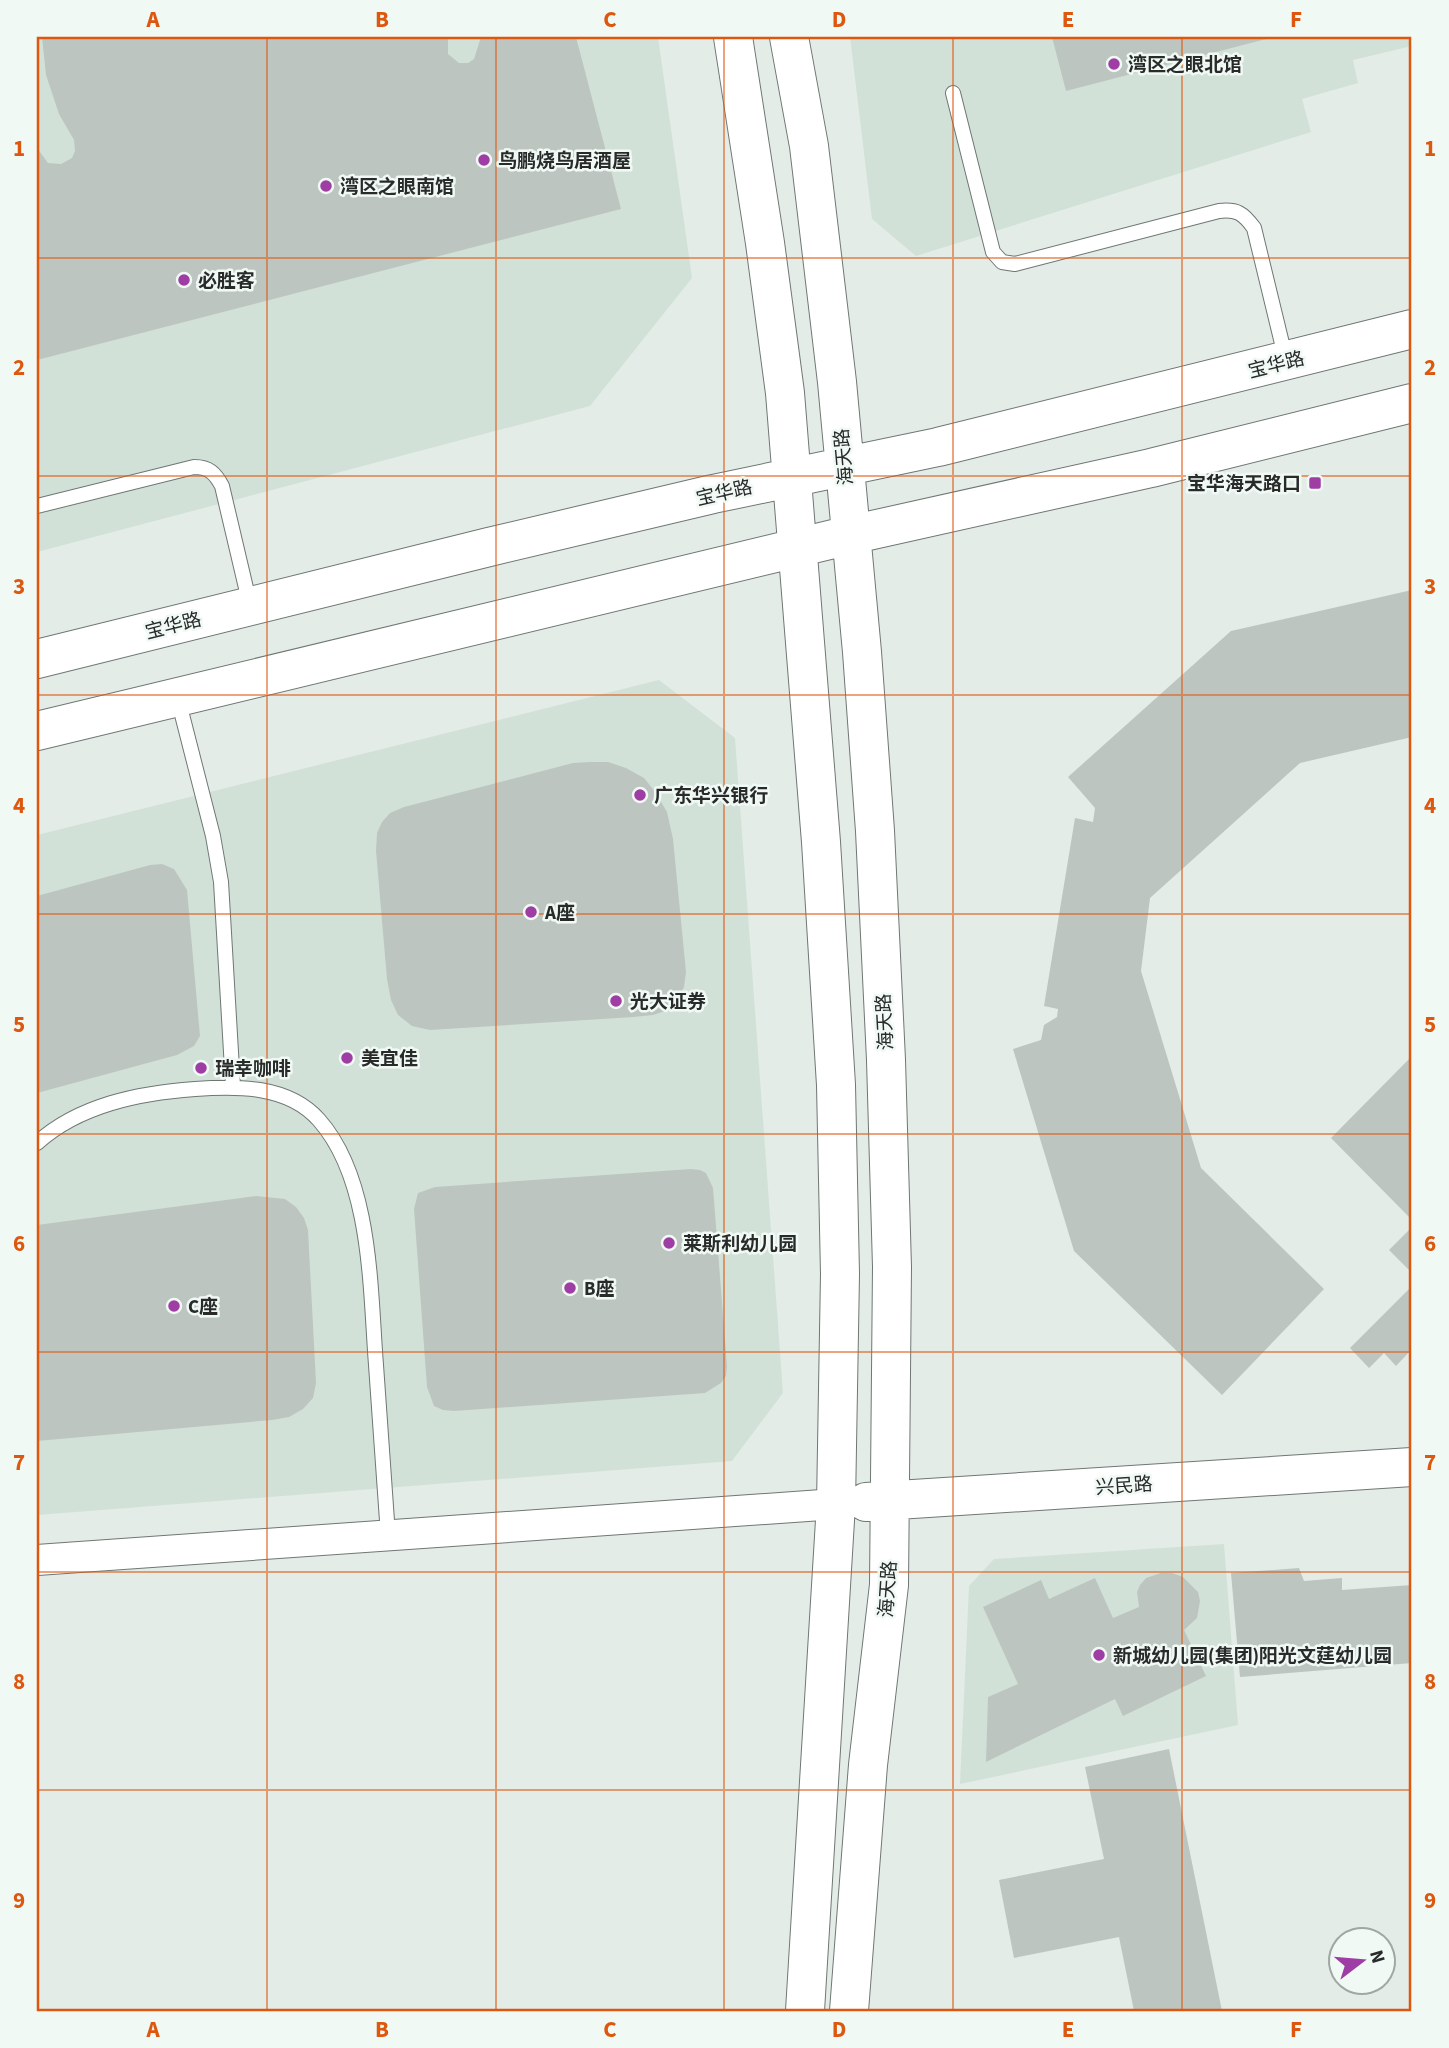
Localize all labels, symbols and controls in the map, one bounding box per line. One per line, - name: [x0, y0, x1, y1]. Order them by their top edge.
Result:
- text: A: [145, 3, 160, 36]
- text: B: [375, 3, 389, 36]
- text: C: [603, 3, 617, 36]
- text: D: [832, 3, 846, 36]
- text: E: [1062, 3, 1074, 36]
- text: F: [1290, 3, 1302, 36]
- place label: 湾区之眼北馆: [1128, 52, 1242, 79]
- marker: 湾区之眼北馆: [1106, 56, 1122, 72]
- text: 1: [13, 132, 25, 165]
- text: 1: [1424, 132, 1436, 165]
- place label: 鸟鹏烧鸟居酒屋: [498, 148, 631, 175]
- marker: 鸟鹏烧鸟居酒屋: [476, 152, 492, 168]
- place label: 湾区之眼南馆: [340, 174, 454, 201]
- marker: 湾区之眼南馆: [318, 178, 334, 194]
- place label: 必胜客: [198, 268, 255, 295]
- marker: 必胜客: [176, 272, 192, 288]
- street label: 宝华路: [1245, 345, 1307, 385]
- text: 2: [13, 351, 25, 384]
- text: 2: [1424, 351, 1436, 384]
- street label: 海天路: [829, 427, 860, 486]
- place label: 宝华海天路口: [1187, 471, 1301, 498]
- street label: 宝华路: [694, 474, 755, 513]
- marker: 宝华海天路口: [1307, 475, 1323, 491]
- text: 3: [13, 570, 25, 603]
- text: 3: [1424, 570, 1436, 603]
- street label: 宝华路: [142, 606, 204, 646]
- place label: 广东华兴银行: [654, 783, 768, 810]
- marker: 广东华兴银行: [632, 787, 648, 803]
- text: 4: [13, 789, 25, 822]
- text: 4: [1424, 789, 1436, 822]
- place label: A座: [544, 900, 575, 927]
- marker: A座: [523, 904, 539, 920]
- place label: 光大证券: [630, 989, 706, 1016]
- marker: 光大证券: [608, 993, 624, 1009]
- street label: 海天路: [871, 993, 900, 1051]
- text: 5: [13, 1008, 25, 1041]
- text: 5: [1424, 1008, 1436, 1041]
- place label: 美宜佳: [361, 1046, 418, 1073]
- marker: 美宜佳: [339, 1050, 355, 1066]
- place label: 瑞幸咖啡: [215, 1056, 291, 1083]
- marker: 瑞幸咖啡: [193, 1060, 209, 1076]
- text: 6: [13, 1227, 25, 1260]
- text: 6: [1424, 1227, 1436, 1260]
- place label: 莱斯利幼儿园: [683, 1231, 797, 1258]
- marker: 莱斯利幼儿园: [661, 1235, 677, 1251]
- place label: B座: [584, 1276, 615, 1303]
- marker: B座: [562, 1280, 578, 1296]
- place label: C座: [188, 1294, 218, 1321]
- marker: C座: [166, 1298, 182, 1314]
- text: 7: [13, 1446, 25, 1479]
- text: 7: [1424, 1446, 1436, 1479]
- street label: 兴民路: [1095, 1471, 1153, 1502]
- street label: 海天路: [873, 1560, 904, 1618]
- place label: 新城幼儿园(集团)阳光文莛幼儿园: [1113, 1643, 1392, 1670]
- marker: 新城幼儿园(集团)阳光文莛幼儿园: [1091, 1647, 1107, 1663]
- text: 8: [13, 1665, 25, 1698]
- text: 8: [1424, 1665, 1436, 1698]
- text: 9: [13, 1884, 25, 1917]
- text: 9: [1424, 1884, 1436, 1917]
- north arrow: [1326, 1926, 1396, 1996]
- text: N: [1362, 1947, 1392, 1967]
- text: A: [145, 2013, 160, 2046]
- text: B: [375, 2013, 389, 2046]
- text: C: [603, 2013, 617, 2046]
- text: D: [832, 2013, 846, 2046]
- text: E: [1062, 2013, 1074, 2046]
- text: F: [1290, 2013, 1302, 2046]

